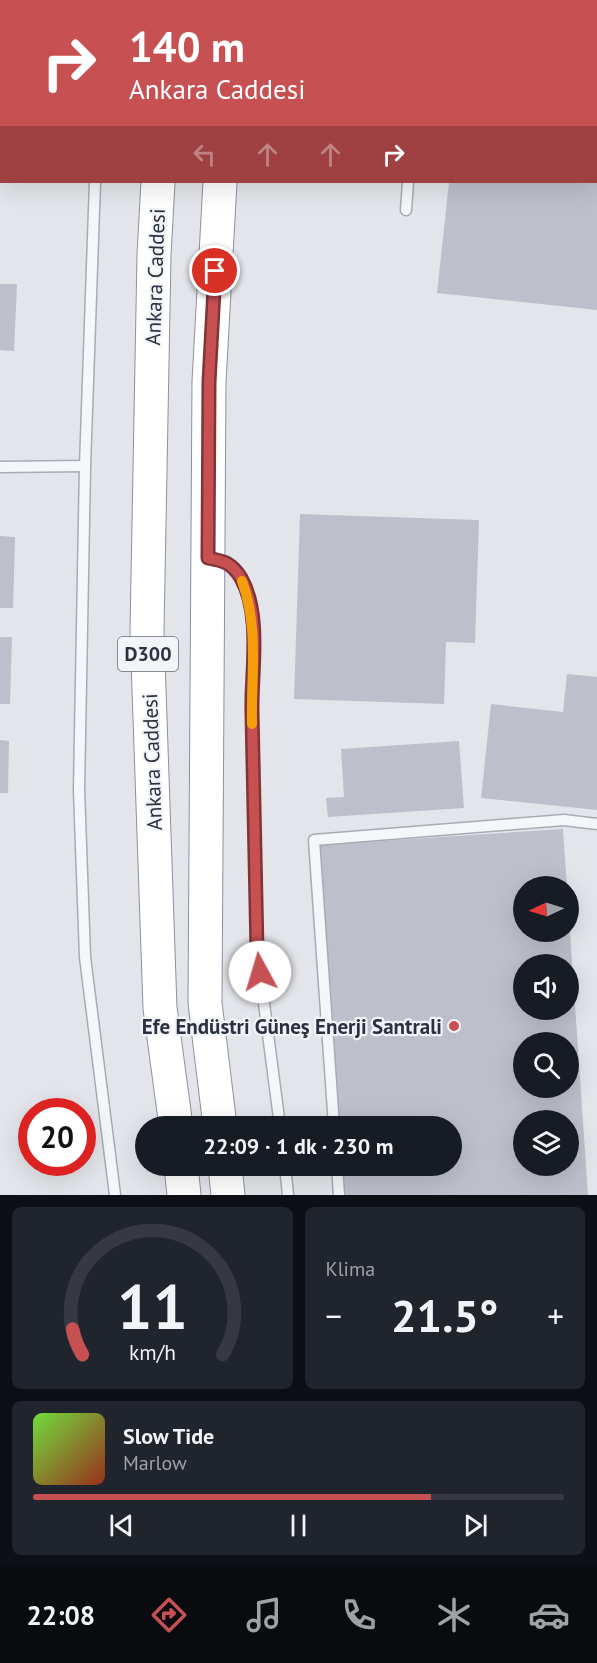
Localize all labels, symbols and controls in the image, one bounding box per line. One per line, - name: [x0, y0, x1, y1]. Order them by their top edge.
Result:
- text: 140 m: [129, 19, 245, 74]
- icon: right: [30, 24, 108, 102]
- text: Ankara Caddesi: [129, 72, 305, 106]
- icon: left: [188, 138, 221, 171]
- icon: ahead: [251, 138, 284, 171]
- icon: ahead: [314, 138, 347, 171]
- icon: right: [377, 138, 410, 171]
- street label: Ankara Caddesi: [139, 208, 171, 346]
- pin: [189, 245, 240, 296]
- icon: arrive: [198, 254, 231, 287]
- road number: D300: [118, 637, 178, 671]
- street label: Ankara Caddesi: [136, 693, 168, 831]
- north arrow: [513, 876, 579, 942]
- map controls: [513, 876, 579, 1176]
- position arrow: [228, 940, 292, 1004]
- button: sound: [513, 954, 579, 1020]
- place label: Efe Endüstri Güneş Enerji Santrali: [142, 1013, 442, 1040]
- marker: Efe Endüstri Güneş Enerji Santrali: [447, 1019, 461, 1033]
- button: search: [513, 1032, 579, 1098]
- speed limit sign: 20: [18, 1098, 96, 1176]
- button: layers: [513, 1110, 579, 1176]
- text: 22:09 · 1 dk · 230 m: [204, 1132, 393, 1160]
- text: Klima: [326, 1256, 375, 1282]
- text: 11: [117, 1265, 188, 1346]
- text: 21.5°: [391, 1286, 498, 1344]
- text: −: [326, 1294, 342, 1337]
- text: +: [547, 1294, 564, 1337]
- text: km/h: [129, 1338, 176, 1366]
- text: Slow Tide: [123, 1422, 214, 1450]
- text: Marlow: [123, 1450, 187, 1476]
- icon: previous: [105, 1509, 138, 1542]
- icon: pause: [282, 1509, 315, 1542]
- icon: next: [459, 1509, 492, 1542]
- icon: directions: [148, 1594, 190, 1636]
- icon: music: [243, 1594, 285, 1636]
- icon: phone: [338, 1594, 380, 1636]
- icon: climate: [433, 1594, 475, 1636]
- icon: car: [528, 1594, 570, 1636]
- text: 22:08: [27, 1598, 95, 1632]

